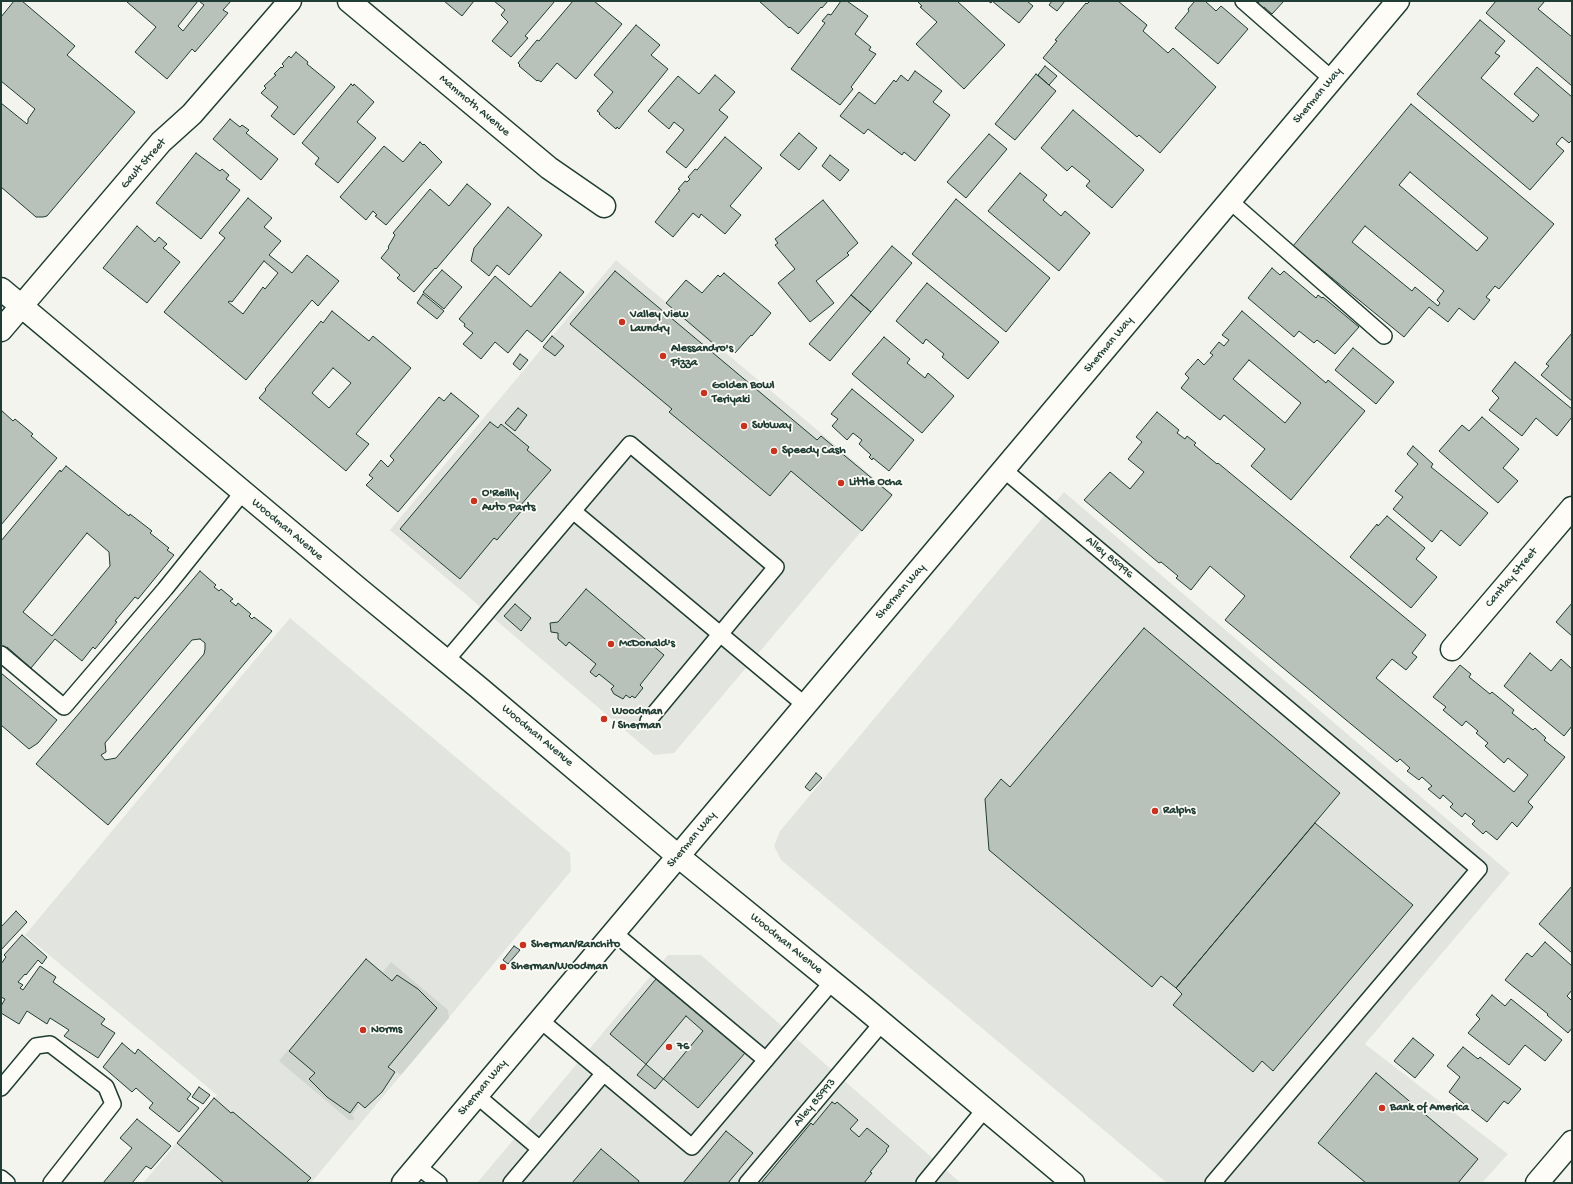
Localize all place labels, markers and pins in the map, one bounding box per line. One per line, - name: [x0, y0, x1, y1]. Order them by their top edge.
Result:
- place label: Valley View Laundry: [630, 308, 688, 336]
- marker: Valley View Laundry: [617, 317, 627, 327]
- place label: Alessandro's Pizza: [671, 342, 733, 370]
- marker: Alessandro's Pizza: [658, 351, 668, 361]
- place label: Golden Bowl Teriyaki: [712, 379, 775, 407]
- marker: Golden Bowl Teriyaki: [699, 388, 709, 398]
- place label: Subway: [752, 419, 791, 433]
- marker: Subway: [739, 421, 749, 431]
- place label: Speedy Cash: [782, 444, 846, 458]
- marker: Speedy Cash: [769, 446, 779, 456]
- place label: Little Ocha: [849, 476, 902, 490]
- marker: Little Ocha: [836, 478, 846, 488]
- place label: O'Reilly Auto Parts: [482, 487, 536, 515]
- marker: O'Reilly Auto Parts: [469, 496, 479, 506]
- place label: McDonald's: [619, 637, 675, 651]
- marker: McDonald's: [606, 639, 616, 649]
- place label: Woodman / Sherman: [612, 705, 663, 733]
- marker: Woodman / Sherman: [599, 714, 609, 724]
- place label: Ralphs: [1163, 804, 1195, 818]
- marker: Ralphs: [1150, 806, 1160, 816]
- place label: Sherman/Ranchito: [531, 938, 620, 952]
- marker: Sherman/Ranchito: [518, 940, 528, 950]
- place label: Sherman/Woodman: [511, 960, 608, 974]
- marker: Sherman/Woodman: [498, 962, 508, 972]
- place label: Norms: [371, 1023, 402, 1037]
- marker: Norms: [358, 1025, 368, 1035]
- place label: 76: [677, 1040, 689, 1054]
- marker: 76: [664, 1042, 674, 1052]
- place label: Bank of America: [1390, 1101, 1469, 1115]
- marker: Bank of America: [1377, 1103, 1387, 1113]

